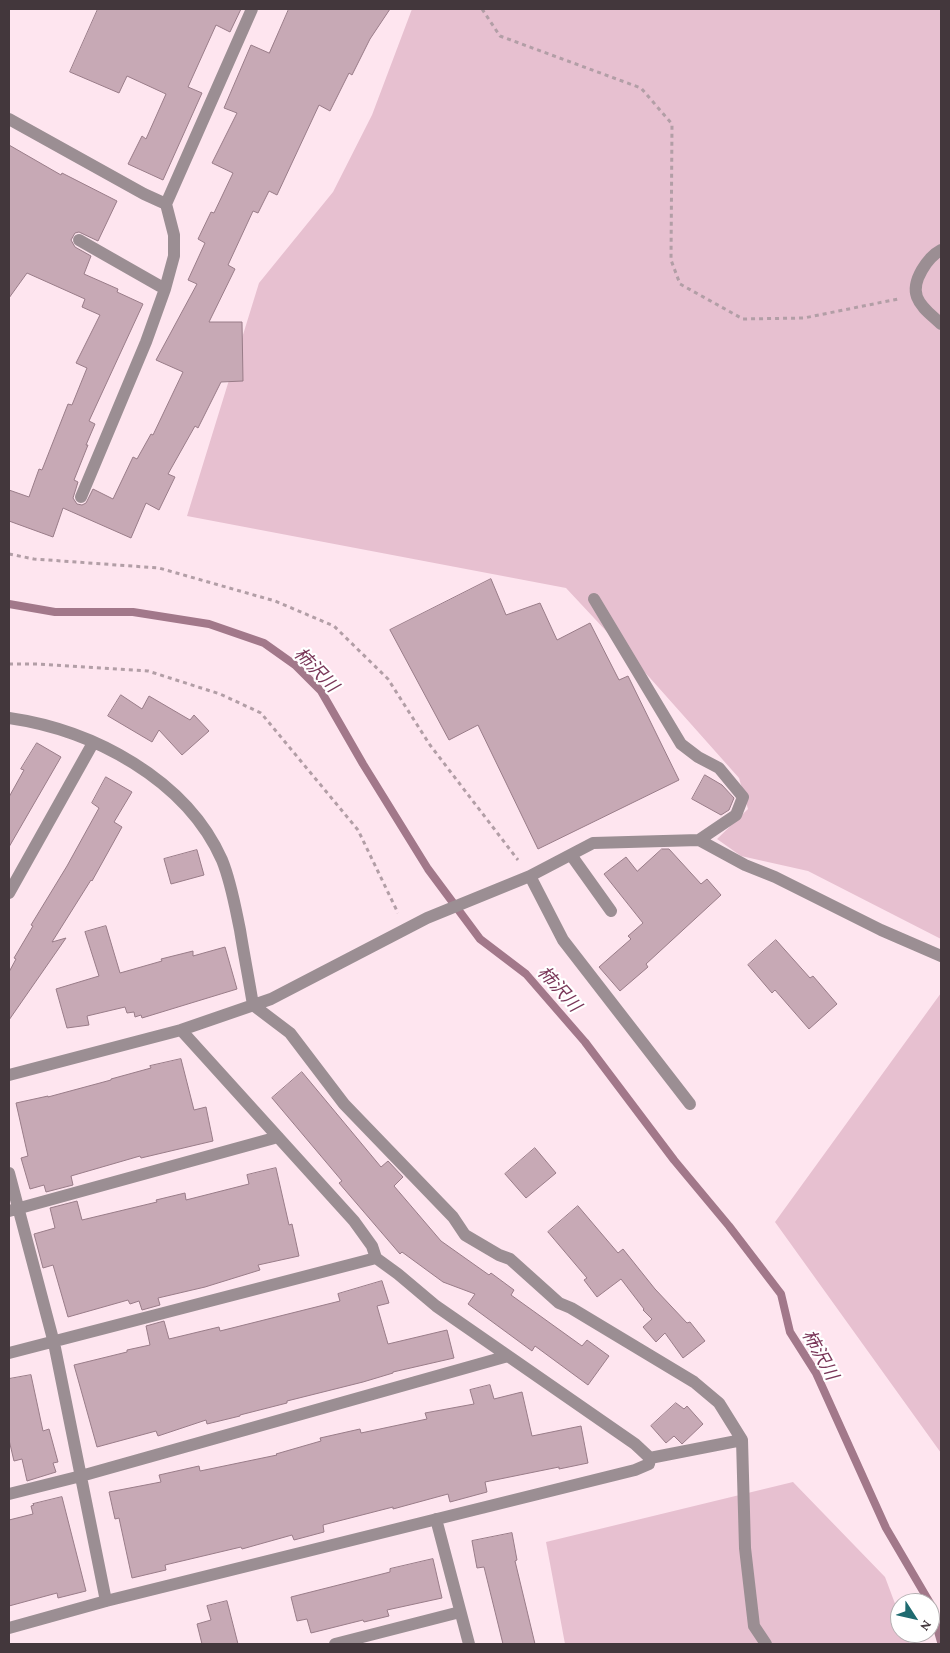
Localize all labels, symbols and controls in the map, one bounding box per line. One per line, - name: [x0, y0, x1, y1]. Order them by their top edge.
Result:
- water label: 柿沢川: [289, 643, 343, 697]
- water label: 柿沢川: [533, 962, 585, 1016]
- water label: 柿沢川: [797, 1326, 843, 1384]
- north arrow: [890, 1593, 940, 1643]
- text: N: [917, 1618, 936, 1635]

